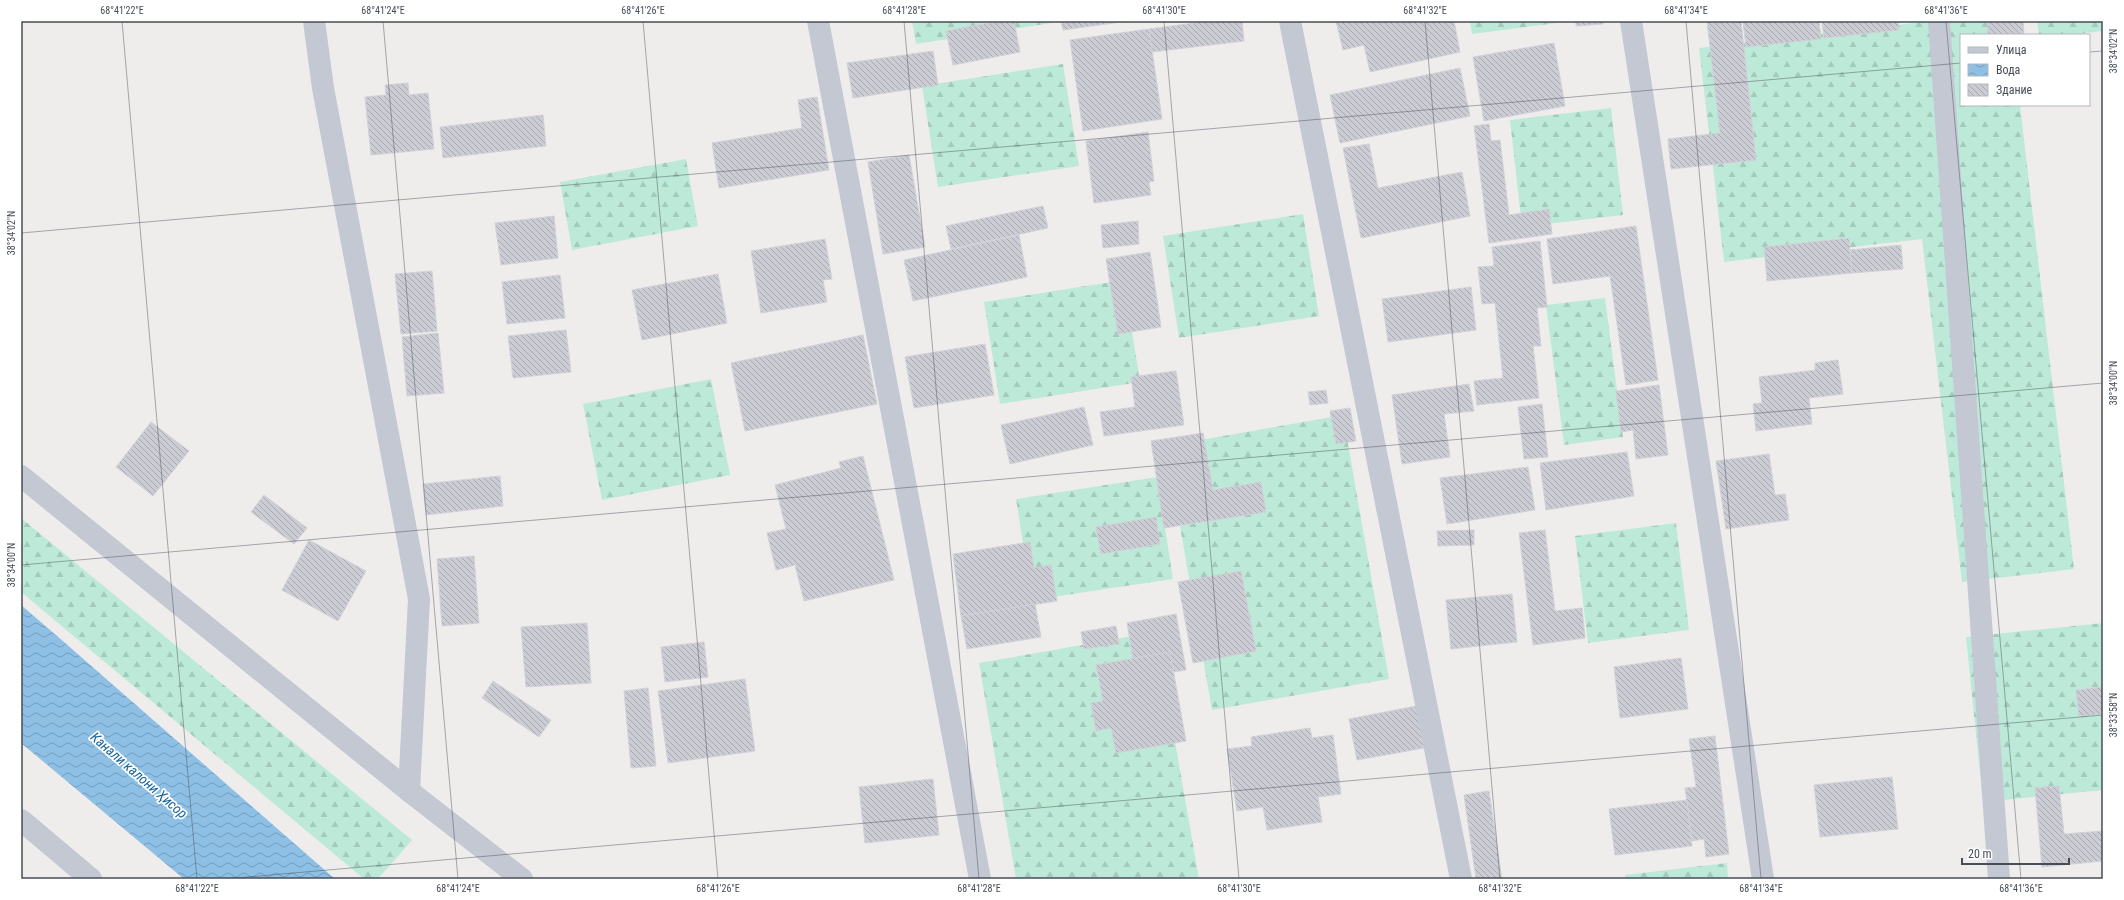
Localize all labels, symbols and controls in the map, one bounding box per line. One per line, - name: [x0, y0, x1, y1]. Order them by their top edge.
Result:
- text: 68°41'22"E: [100, 5, 144, 16]
- text: 68°41'24"E: [361, 5, 405, 16]
- text: 68°41'26"E: [621, 5, 665, 16]
- text: 68°41'28"E: [882, 5, 926, 16]
- text: 68°41'30"E: [1142, 5, 1186, 16]
- text: 68°41'32"E: [1403, 5, 1447, 16]
- text: 68°41'34"E: [1664, 5, 1708, 16]
- text: 68°41'36"E: [1924, 5, 1968, 16]
- text: 38°34'02"N: [2108, 29, 2119, 73]
- legend: [1960, 34, 2090, 106]
- text: Улица: [1996, 43, 2027, 57]
- text: Вода: [1996, 63, 2021, 77]
- text: Здание: [1996, 83, 2033, 97]
- text: 38°34'02"N: [6, 211, 17, 255]
- text: 38°34'00"N: [2108, 361, 2119, 405]
- text: 38°34'00"N: [6, 543, 17, 587]
- text: 38°33'58"N: [2108, 693, 2119, 737]
- water label: Канали калони Ҳисор: [87, 729, 191, 821]
- scale bar: [1962, 840, 2069, 866]
- text: 20 m: [1968, 847, 1992, 861]
- text: 68°41'22"E: [175, 883, 219, 894]
- text: 68°41'24"E: [436, 883, 480, 894]
- text: 68°41'26"E: [696, 883, 740, 894]
- text: 68°41'28"E: [957, 883, 1001, 894]
- text: 68°41'30"E: [1217, 883, 1261, 894]
- text: 68°41'32"E: [1478, 883, 1522, 894]
- text: 68°41'34"E: [1739, 883, 1783, 894]
- text: 68°41'36"E: [1999, 883, 2043, 894]

